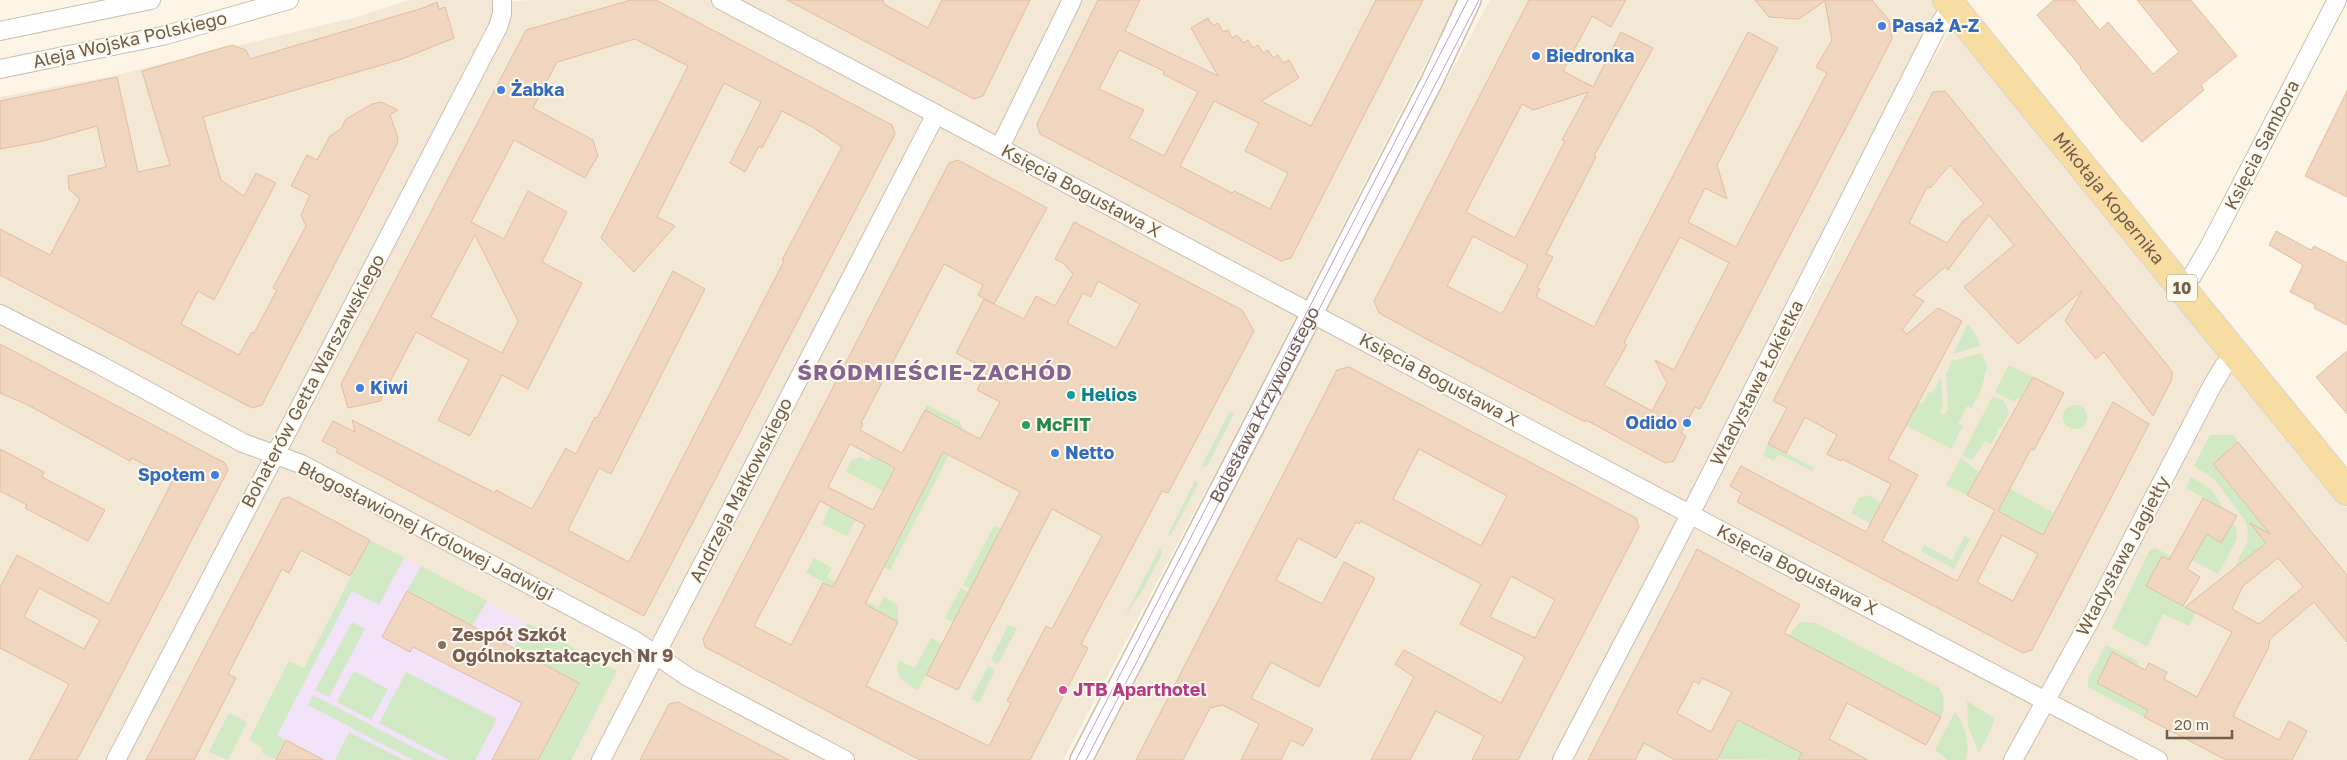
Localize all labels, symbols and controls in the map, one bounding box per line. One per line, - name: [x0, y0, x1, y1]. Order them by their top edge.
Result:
- street label: Aleja Wojska Polskiego: [31, 6, 229, 72]
- place label: Pasaż A-Z: [1892, 14, 1979, 36]
- marker: Pasaż A-Z: [1876, 20, 1888, 32]
- place label: Biedronka: [1546, 44, 1634, 66]
- marker: Biedronka: [1530, 50, 1542, 62]
- street label: Księcia Sambora: [2219, 76, 2303, 213]
- place label: Żabka: [511, 78, 565, 100]
- marker: Żabka: [495, 84, 507, 96]
- street label: Mikołaja Kopernika: [2049, 127, 2170, 269]
- street label: Księcia Bogusława X: [998, 139, 1165, 242]
- street label: Bohaterów Getta Warszawskiego: [236, 250, 388, 511]
- road number: 10: [2167, 274, 2197, 302]
- street label: Władysława Łokietka: [1705, 296, 1807, 469]
- street label: Bolesława Krzywoustego: [1204, 302, 1324, 506]
- street label: Księcia Bogusława X: [1356, 328, 1523, 431]
- district label: ŚRÓDMIEŚCIE-ZACHÓD: [797, 358, 1073, 385]
- place label: Kiwi: [370, 376, 408, 398]
- marker: Kiwi: [354, 382, 366, 394]
- place label: Helios: [1081, 383, 1137, 405]
- marker: Helios: [1065, 389, 1077, 401]
- street label: Andrzeja Małkowskiego: [684, 394, 796, 585]
- place label: Odido: [1625, 411, 1677, 433]
- place label: McFIT: [1036, 413, 1091, 435]
- marker: Odido: [1681, 417, 1693, 429]
- marker: McFIT: [1020, 419, 1032, 431]
- place label: Netto: [1065, 441, 1114, 463]
- marker: Netto: [1049, 447, 1061, 459]
- street label: Błogosławionej Królowej Jadwigi: [295, 456, 558, 604]
- place label: Społem: [138, 463, 205, 485]
- marker: Społem: [209, 469, 221, 481]
- street label: Władysława Jagiełły: [2071, 472, 2174, 639]
- street label: Księcia Bogusława X: [1713, 519, 1882, 619]
- place label: Zespół Szkół Ogólnokształcących Nr 9: [452, 623, 673, 666]
- marker: Zespół Szkół Ogólnokształcących Nr 9: [436, 639, 448, 651]
- place label: JTB Aparthotel: [1073, 678, 1206, 700]
- marker: JTB Aparthotel: [1057, 684, 1069, 696]
- scale bar: [2167, 708, 2232, 740]
- text: 20 m: [2174, 715, 2209, 733]

